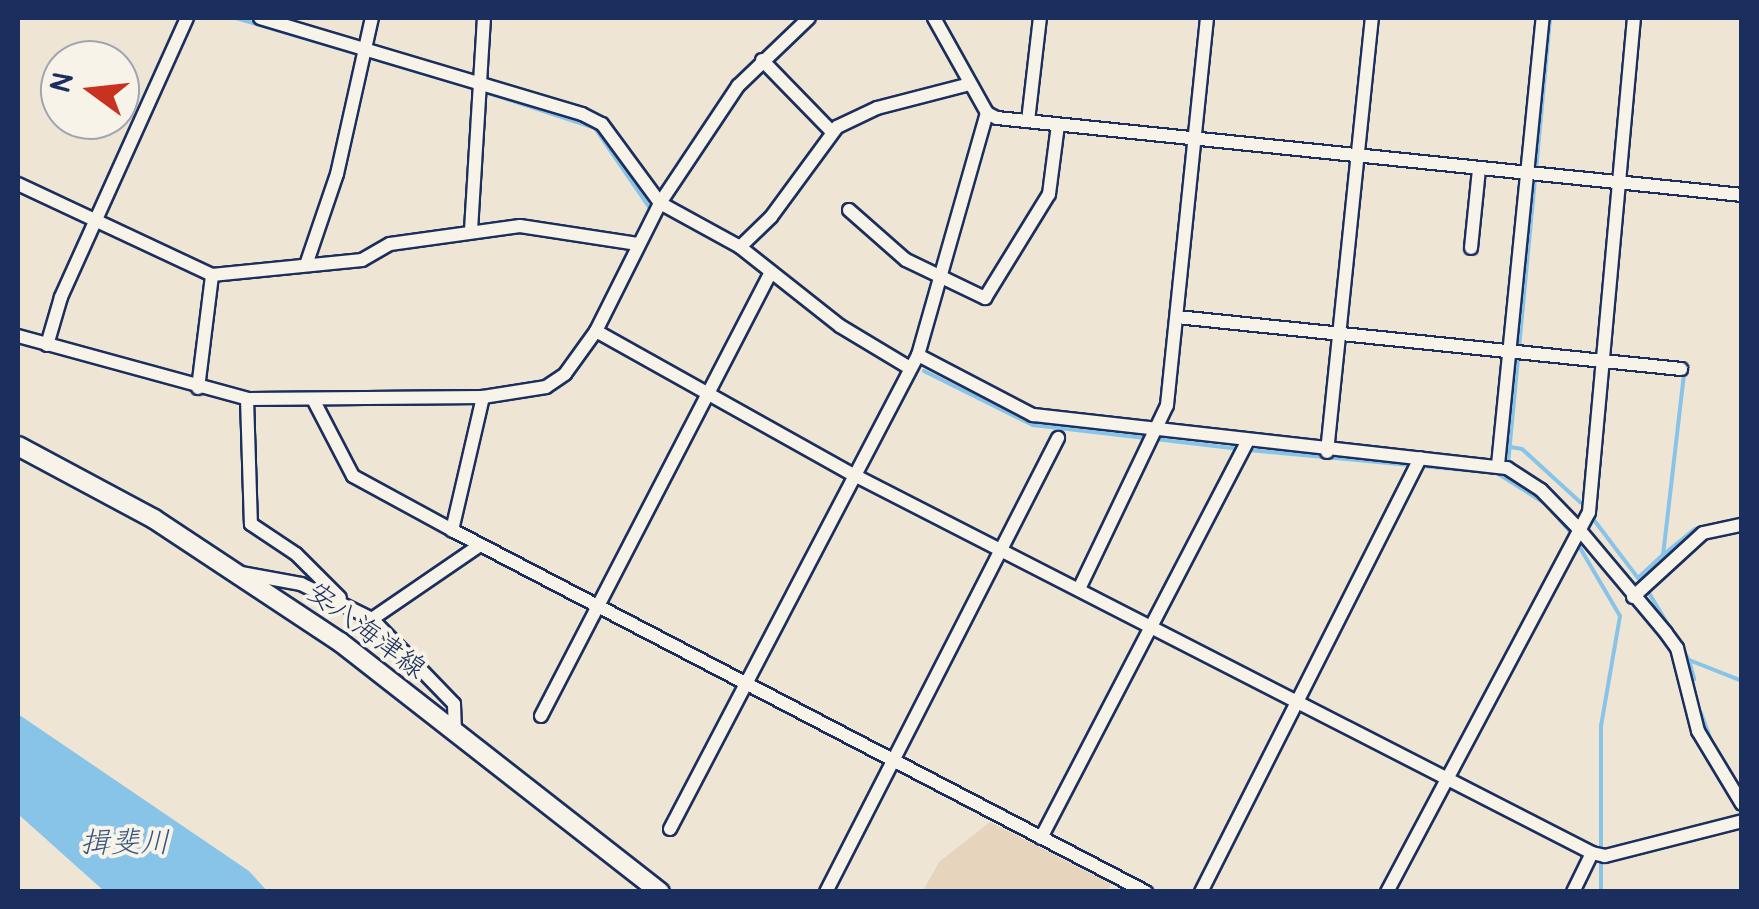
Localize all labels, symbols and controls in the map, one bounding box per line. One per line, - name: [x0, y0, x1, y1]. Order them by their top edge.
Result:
- north arrow: [40, 40, 140, 140]
- text: N: [43, 69, 82, 96]
- street label: 安八海津線: [300, 575, 432, 687]
- water label: 揖斐川: [80, 825, 170, 861]

